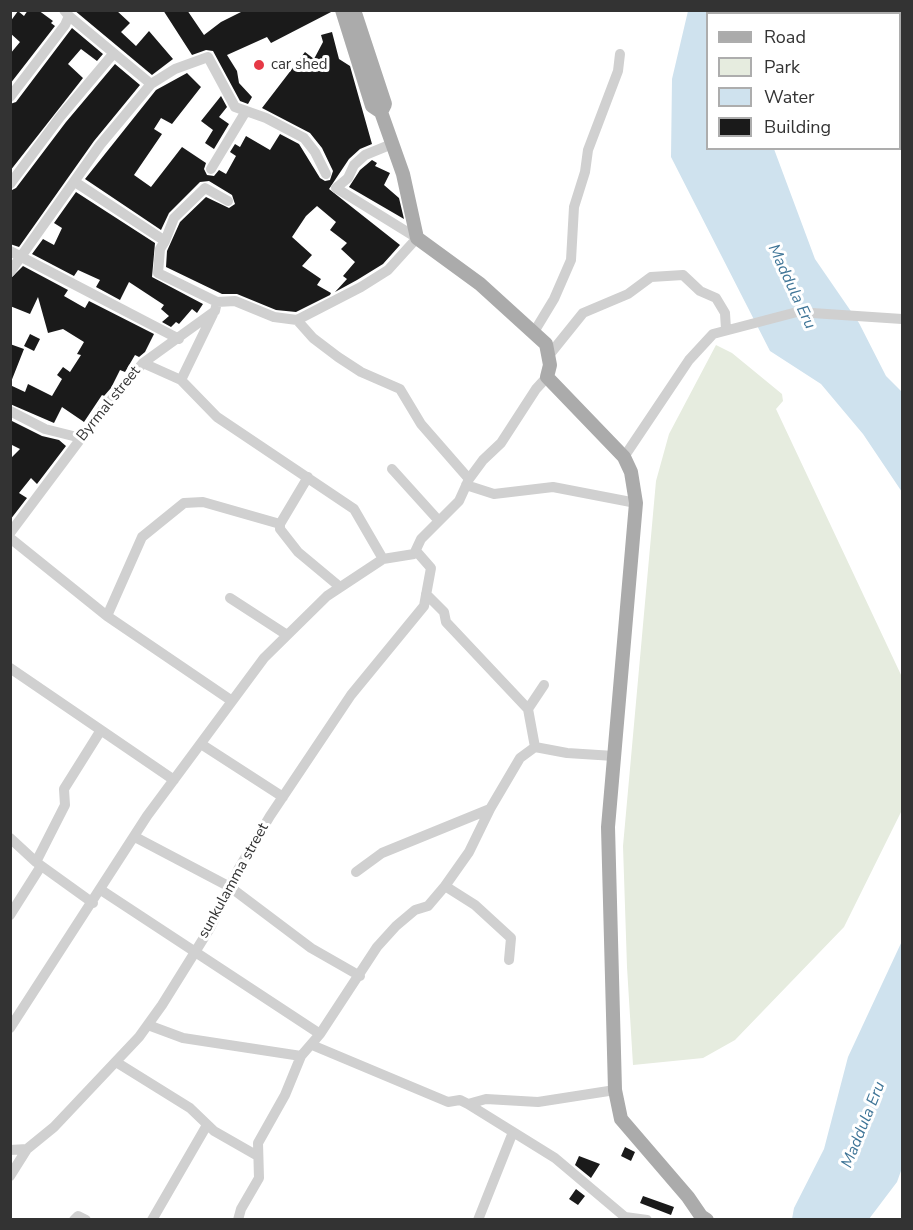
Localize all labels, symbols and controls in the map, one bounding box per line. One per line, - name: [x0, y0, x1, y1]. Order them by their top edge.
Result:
- legend: [706, 12, 901, 150]
- text: Road: [764, 25, 806, 49]
- text: Park: [764, 55, 800, 79]
- place label: car shed: [271, 56, 328, 74]
- marker: car shed: [252, 58, 266, 72]
- text: Water: [764, 85, 815, 109]
- text: Building: [764, 115, 831, 139]
- water label: Maddula Eru: [763, 242, 819, 332]
- street label: Byrmal street: [73, 363, 145, 445]
- street label: sunkulamma street: [195, 820, 273, 942]
- water label: Maddula Eru: [838, 1079, 890, 1171]

